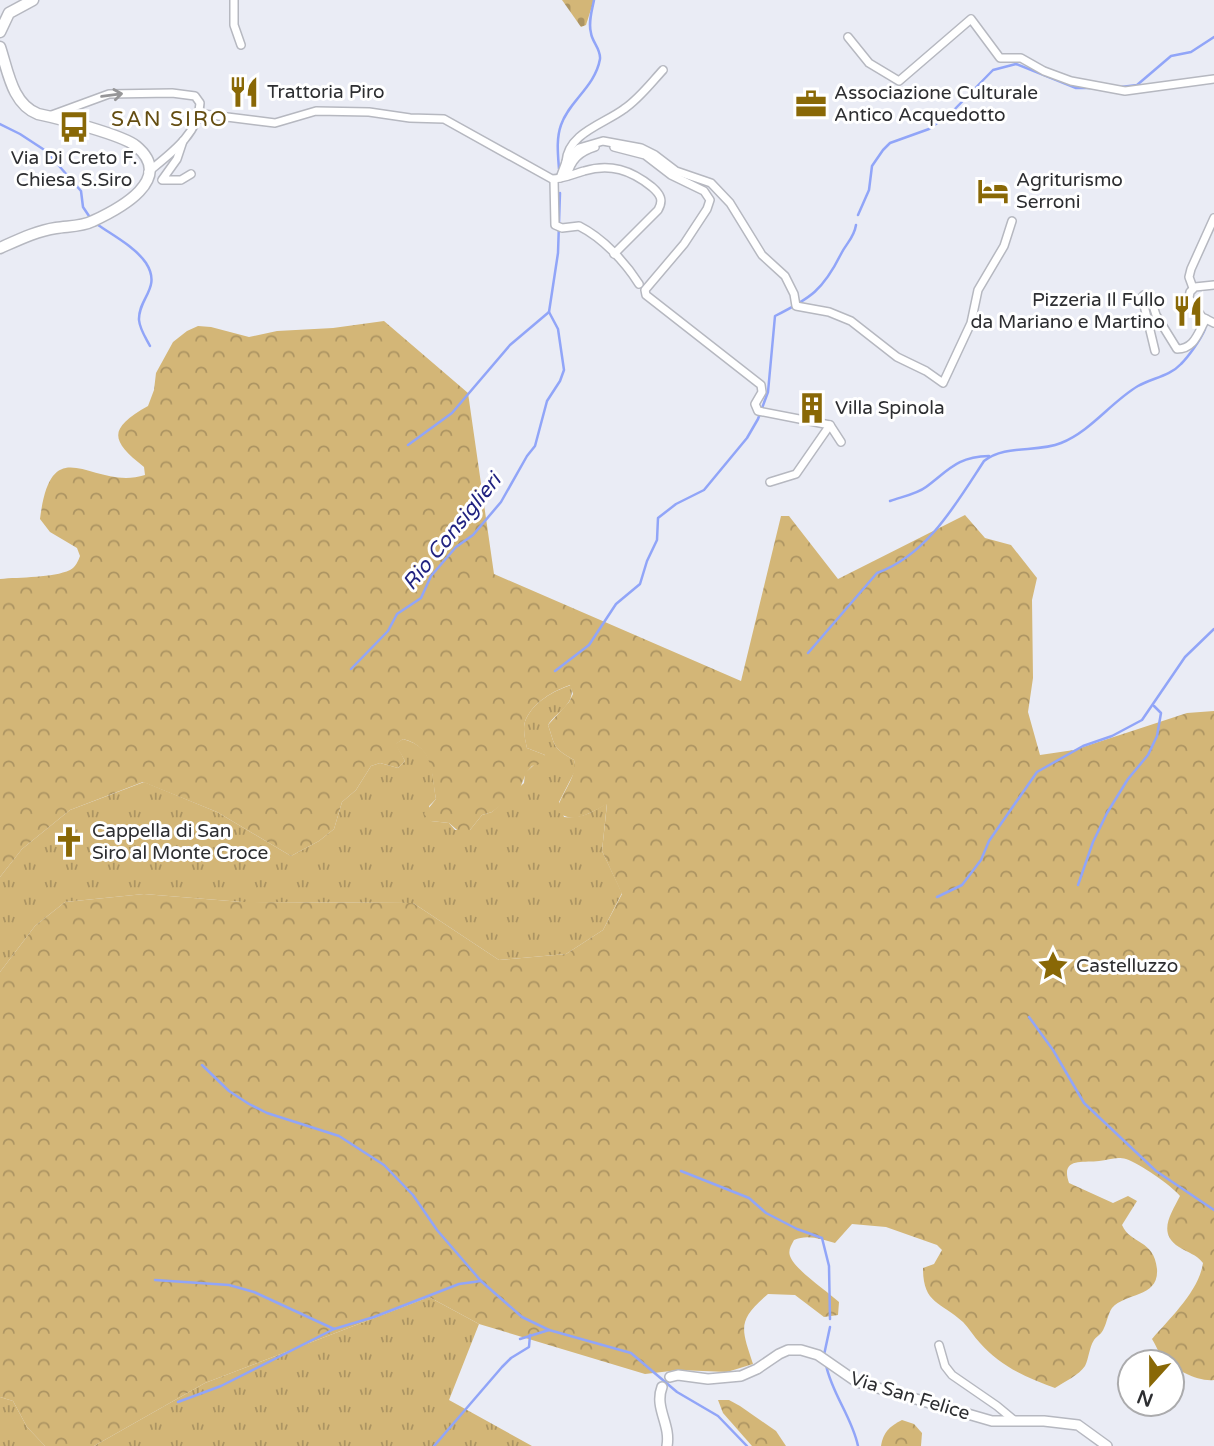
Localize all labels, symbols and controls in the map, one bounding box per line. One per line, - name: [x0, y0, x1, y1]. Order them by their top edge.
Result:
- restaurant icon: Trattoria Piro: [227, 75, 261, 109]
- place label: Trattoria Piro: [267, 81, 385, 103]
- place label: Associazione Culturale Antico Acquedotto: [834, 82, 1038, 126]
- office icon: Associazione Culturale Antico Acquedotto: [794, 87, 828, 121]
- one-way arrow: [100, 89, 123, 102]
- district label: SAN SIRO: [111, 107, 229, 132]
- bus stop icon: Via Di Creto F. Chiesa S.Siro: [57, 110, 91, 144]
- place label: Via Di Creto F. Chiesa S.Siro: [11, 147, 137, 191]
- place label: Agriturismo Serroni: [1016, 169, 1123, 213]
- hotel icon: Agriturismo Serroni: [976, 174, 1010, 208]
- place label: Pizzeria Il Fullo da Mariano e Martino: [970, 289, 1165, 333]
- restaurant icon: Pizzeria Il Fullo da Mariano e Martino: [1171, 294, 1205, 328]
- building icon: Villa Spinola: [795, 391, 829, 425]
- place label: Villa Spinola: [835, 397, 945, 419]
- water label: Rio Consiglieri: [397, 467, 508, 595]
- place label: Cappella di San Siro al Monte Croce: [92, 820, 268, 864]
- church icon: Cappella di San Siro al Monte Croce: [52, 825, 86, 859]
- place icon: Castelluzzo: [1036, 949, 1070, 983]
- place label: Castelluzzo: [1076, 955, 1178, 977]
- north arrow: [1116, 1348, 1186, 1418]
- street label: Via San Felice: [847, 1367, 973, 1425]
- text: N: [1134, 1385, 1156, 1411]

